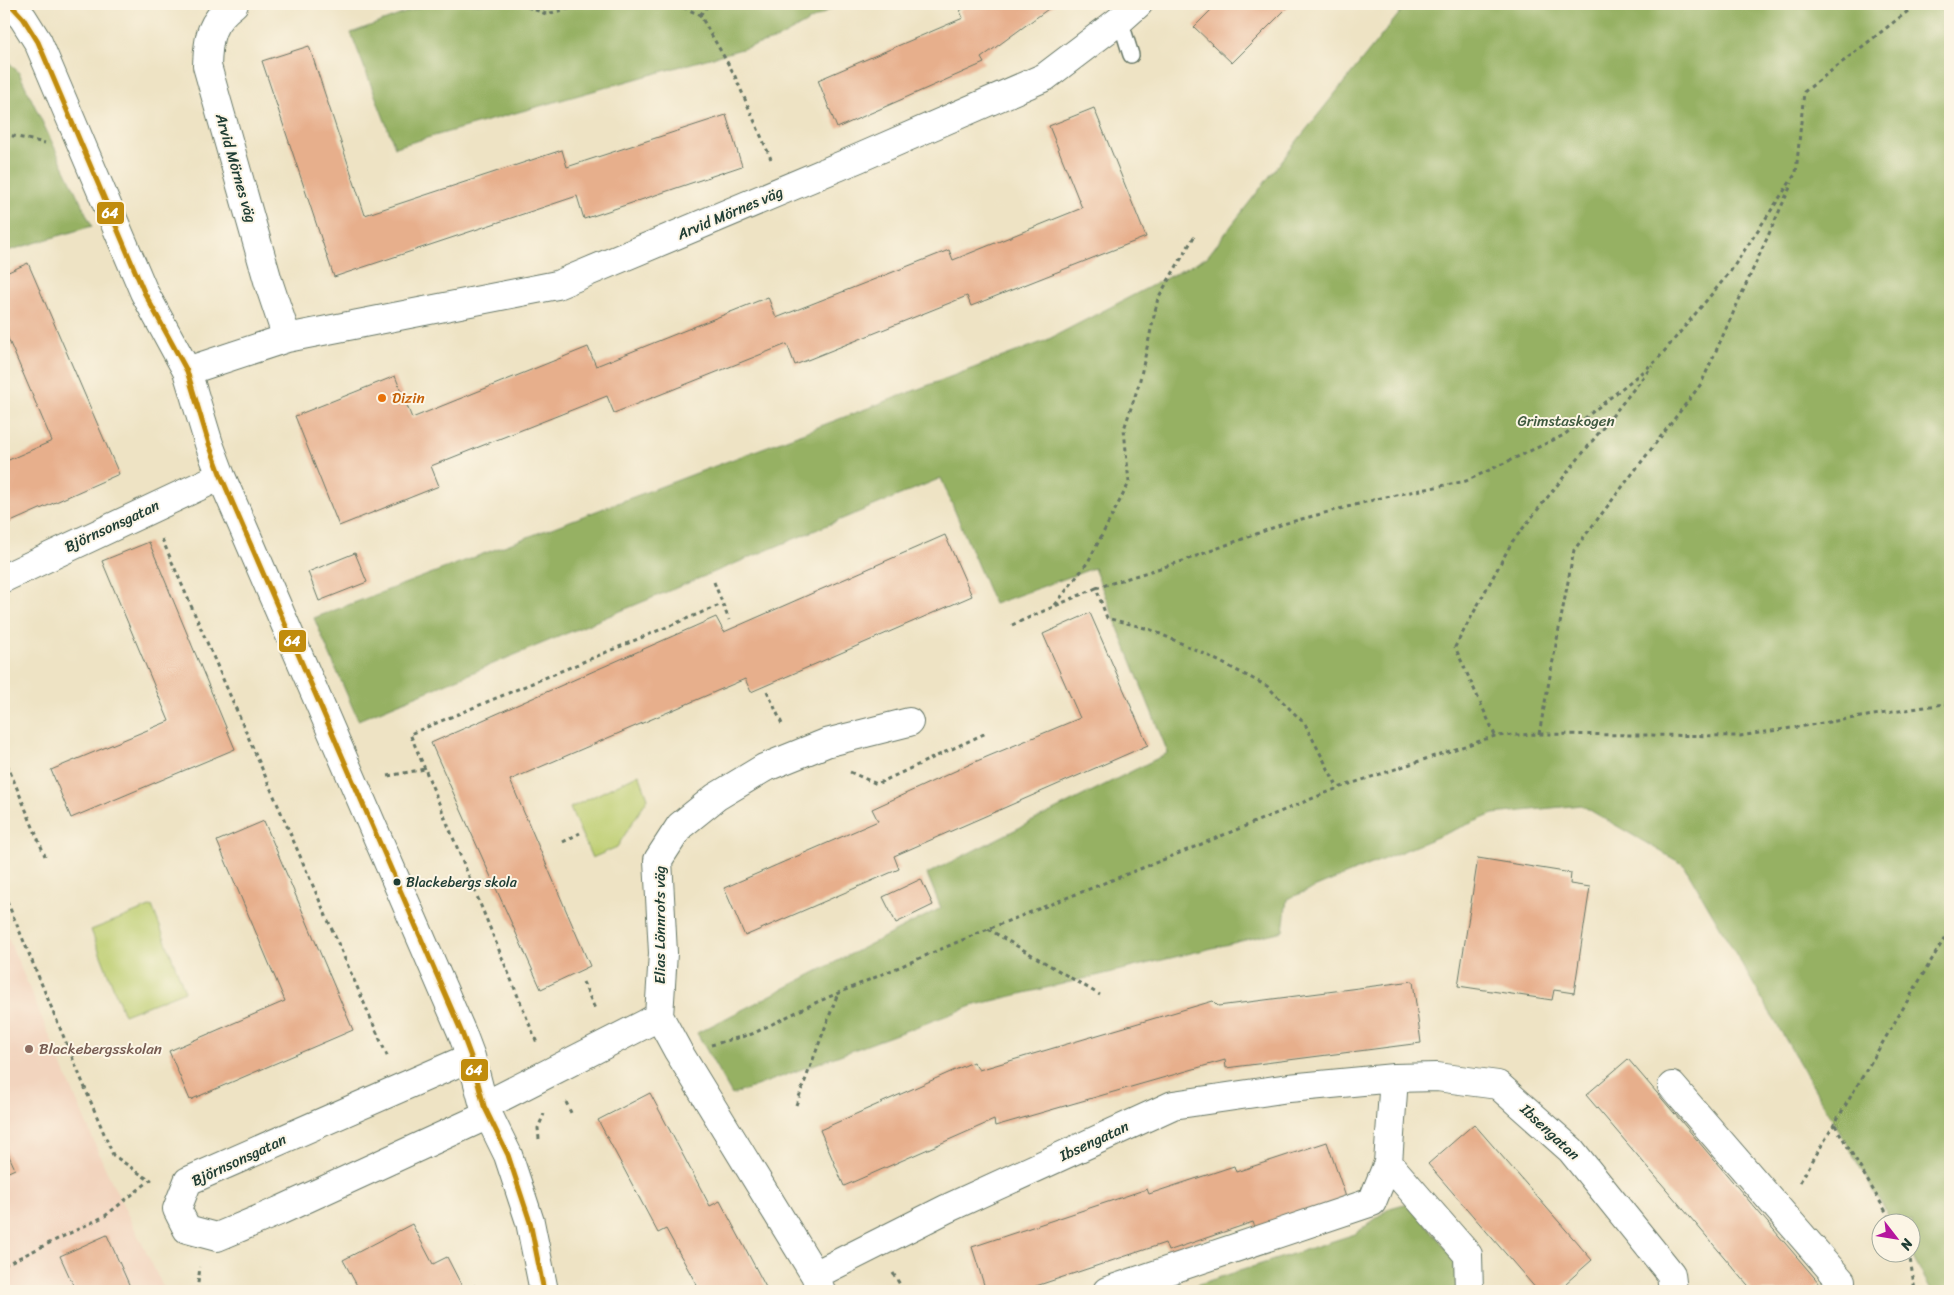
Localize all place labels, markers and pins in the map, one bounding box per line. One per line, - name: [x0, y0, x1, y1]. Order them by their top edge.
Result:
- place label: Dizin: [392, 385, 424, 411]
- marker: Dizin: [376, 392, 388, 404]
- place label: Blackebergs skola: [406, 870, 518, 895]
- marker: Blackebergs skola: [392, 877, 402, 887]
- place label: Blackebergsskolan: [39, 1036, 162, 1062]
- marker: Blackebergsskolan: [23, 1043, 35, 1055]

